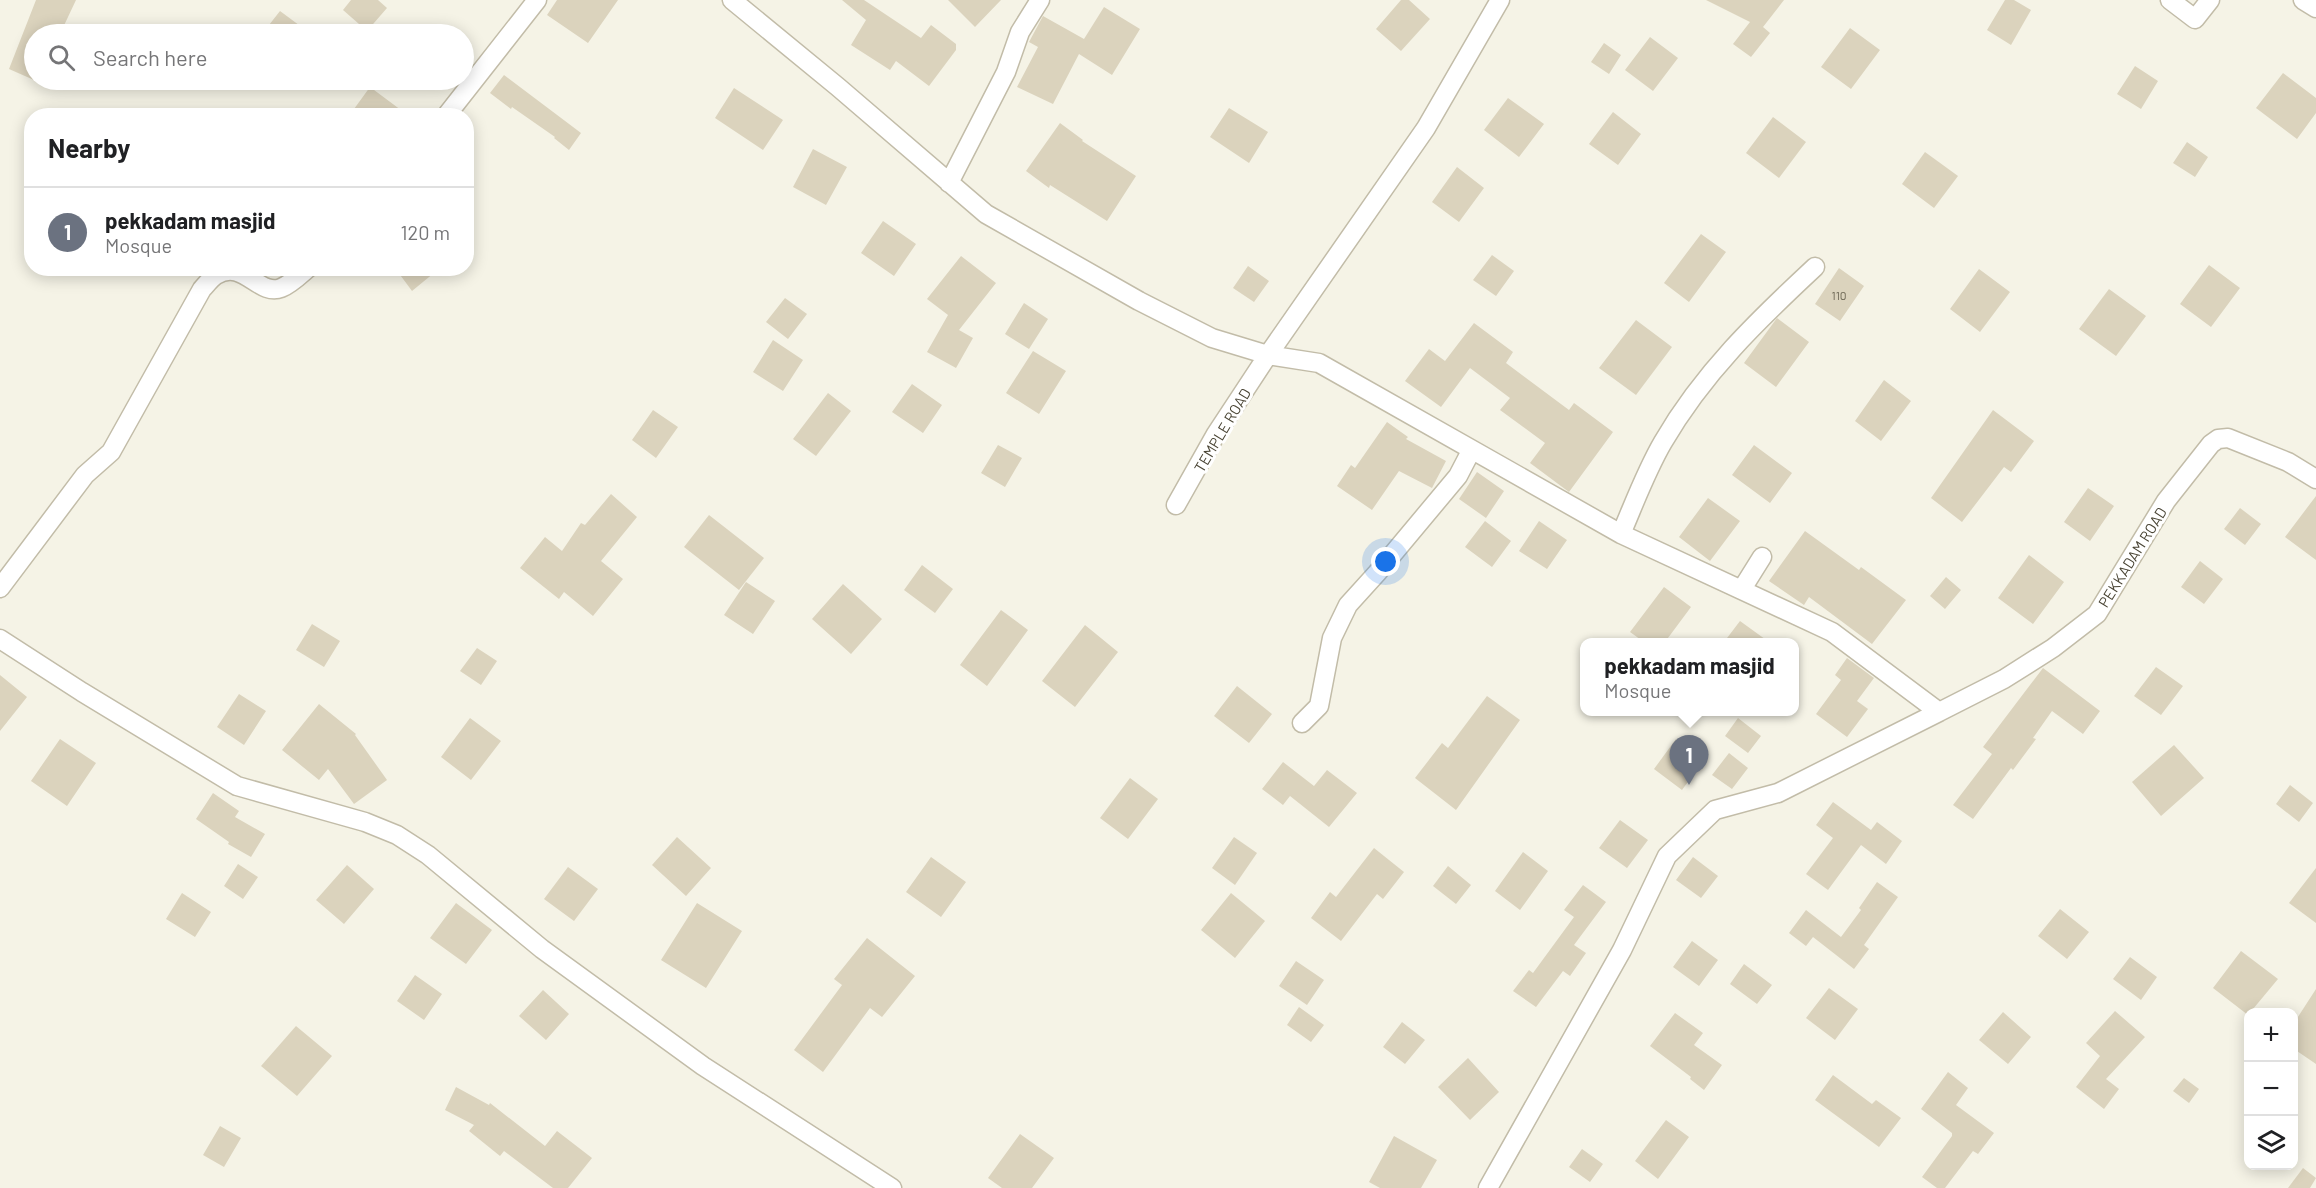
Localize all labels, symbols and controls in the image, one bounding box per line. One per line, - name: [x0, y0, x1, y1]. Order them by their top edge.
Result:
- search box: [24, 24, 474, 90]
- icon: search: [45, 41, 78, 74]
- text: Search here: [93, 44, 207, 70]
- text: Nearby: [48, 132, 130, 163]
- text: pekkadam masjid: [105, 207, 276, 233]
- text: 1: [64, 220, 71, 244]
- text: 120 m: [400, 220, 450, 244]
- text: Mosque: [105, 233, 172, 257]
- house number: 110: [1831, 288, 1847, 302]
- street label: TEMPLE ROAD: [1190, 385, 1254, 475]
- street label: PEKKADAM ROAD: [2094, 504, 2170, 610]
- your location: [1371, 547, 1400, 576]
- popup: [1580, 638, 1799, 716]
- text: pekkadam masjid: [1604, 652, 1775, 678]
- text: Mosque: [1604, 678, 1671, 702]
- pin: 1: [1670, 736, 1708, 785]
- map controls: [2244, 1008, 2298, 1170]
- button: +: [2244, 1008, 2298, 1062]
- button: −: [2244, 1062, 2298, 1116]
- button: layers: [2244, 1116, 2298, 1170]

